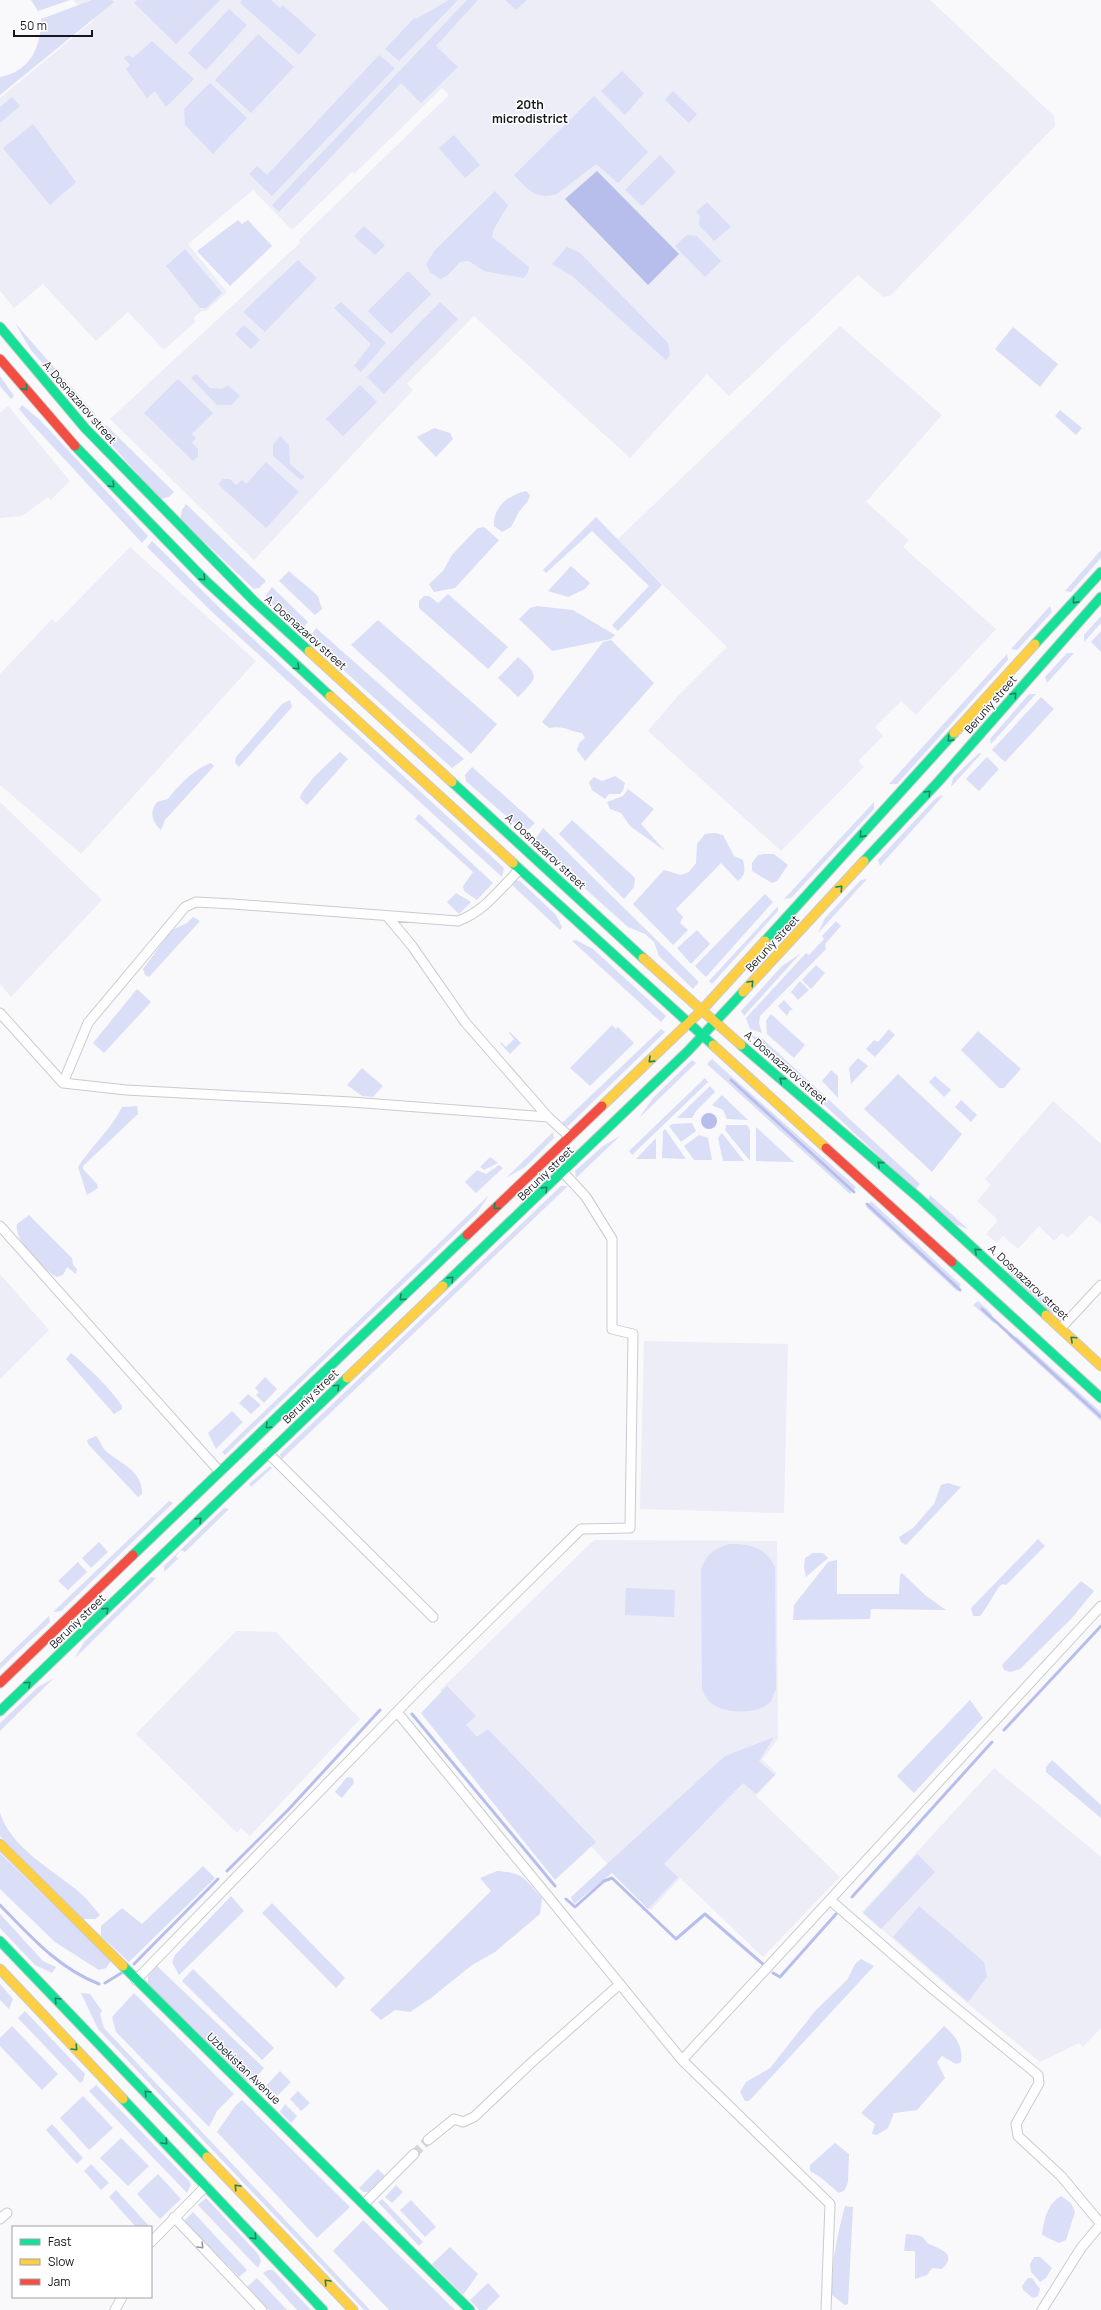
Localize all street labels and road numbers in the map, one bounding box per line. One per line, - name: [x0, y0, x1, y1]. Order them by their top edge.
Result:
- street label: A. Dosnazarov street: [40, 357, 120, 447]
- street label: A. Dosnazarov street: [262, 591, 350, 673]
- street label: Beruniy street: [961, 672, 1019, 736]
- street label: A. Dosnazarov street: [502, 810, 590, 892]
- street label: Beruniy street: [742, 912, 802, 974]
- street label: A. Dosnazarov street: [741, 1027, 831, 1107]
- street label: Beruniy street: [514, 1143, 576, 1203]
- street label: A. Dosnazarov street: [985, 1241, 1073, 1323]
- street label: Beruniy street: [279, 1366, 341, 1426]
- street label: Beruniy street: [46, 1591, 108, 1651]
- street label: Uzbekistan Avenue: [204, 2029, 285, 2108]

